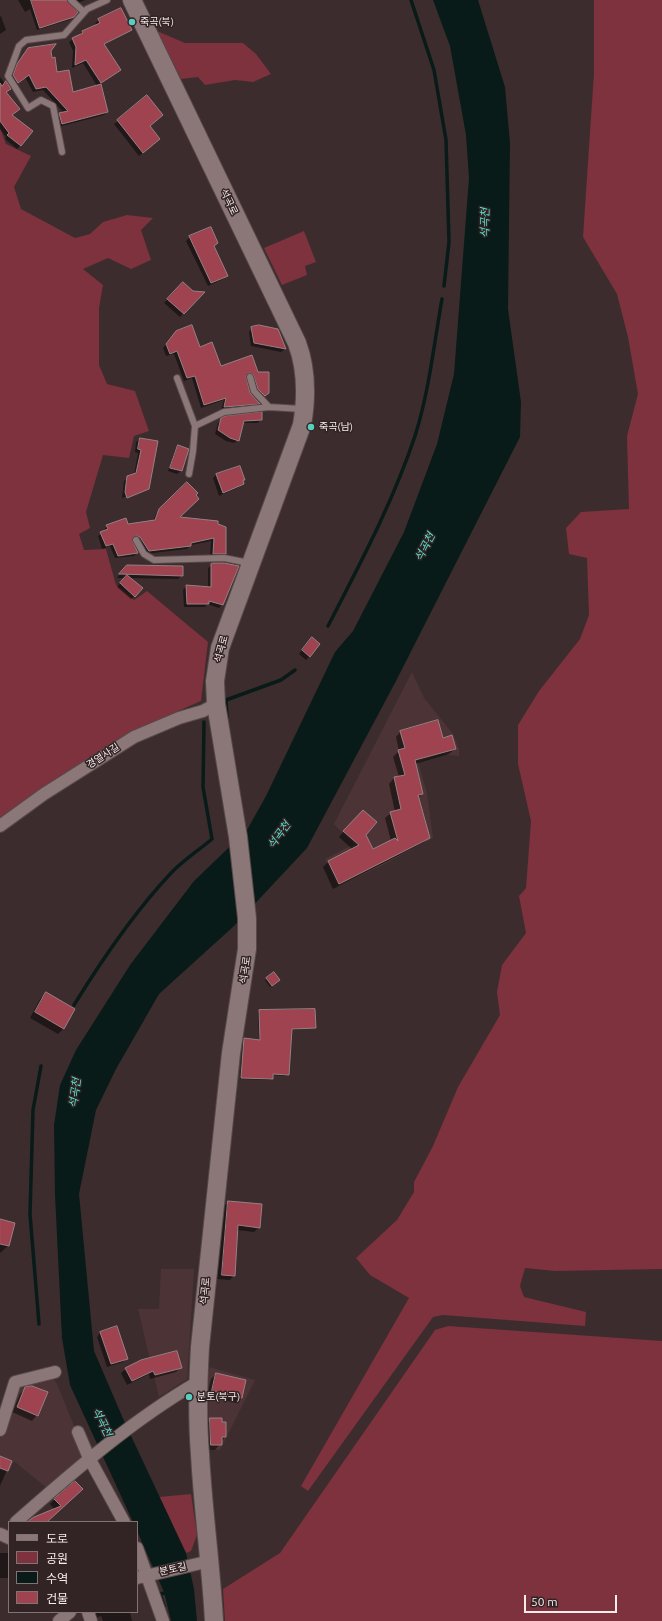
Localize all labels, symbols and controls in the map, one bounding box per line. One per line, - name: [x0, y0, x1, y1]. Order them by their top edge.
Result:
- place label: 죽곡(북): [140, 16, 174, 28]
- marker: 죽곡(북): [127, 17, 137, 27]
- street label: 석곡로: [218, 187, 240, 217]
- water label: 석곡천: [478, 208, 492, 238]
- place label: 죽곡(남): [319, 421, 353, 433]
- marker: 죽곡(남): [306, 422, 316, 432]
- water label: 석곡천: [412, 530, 438, 564]
- street label: 석곡로: [212, 634, 230, 664]
- street label: 경열사길: [84, 741, 122, 771]
- water label: 석곡천: [265, 819, 293, 851]
- street label: 석곡로: [237, 955, 253, 985]
- water label: 석곡천: [66, 1077, 84, 1109]
- street label: 석곡로: [198, 1277, 212, 1305]
- place label: 분토(북구): [197, 1391, 240, 1403]
- marker: 분토(북구): [184, 1392, 194, 1402]
- water label: 석곡천: [89, 1405, 115, 1439]
- legend: [8, 1521, 138, 1613]
- text: 도로: [46, 1532, 68, 1545]
- text: 공원: [46, 1552, 68, 1565]
- street label: 분토길: [158, 1560, 188, 1578]
- text: 수역: [46, 1572, 68, 1585]
- scale bar: [526, 1587, 619, 1613]
- text: 건물: [46, 1592, 68, 1605]
- text: 50 m: [531, 1595, 558, 1608]

